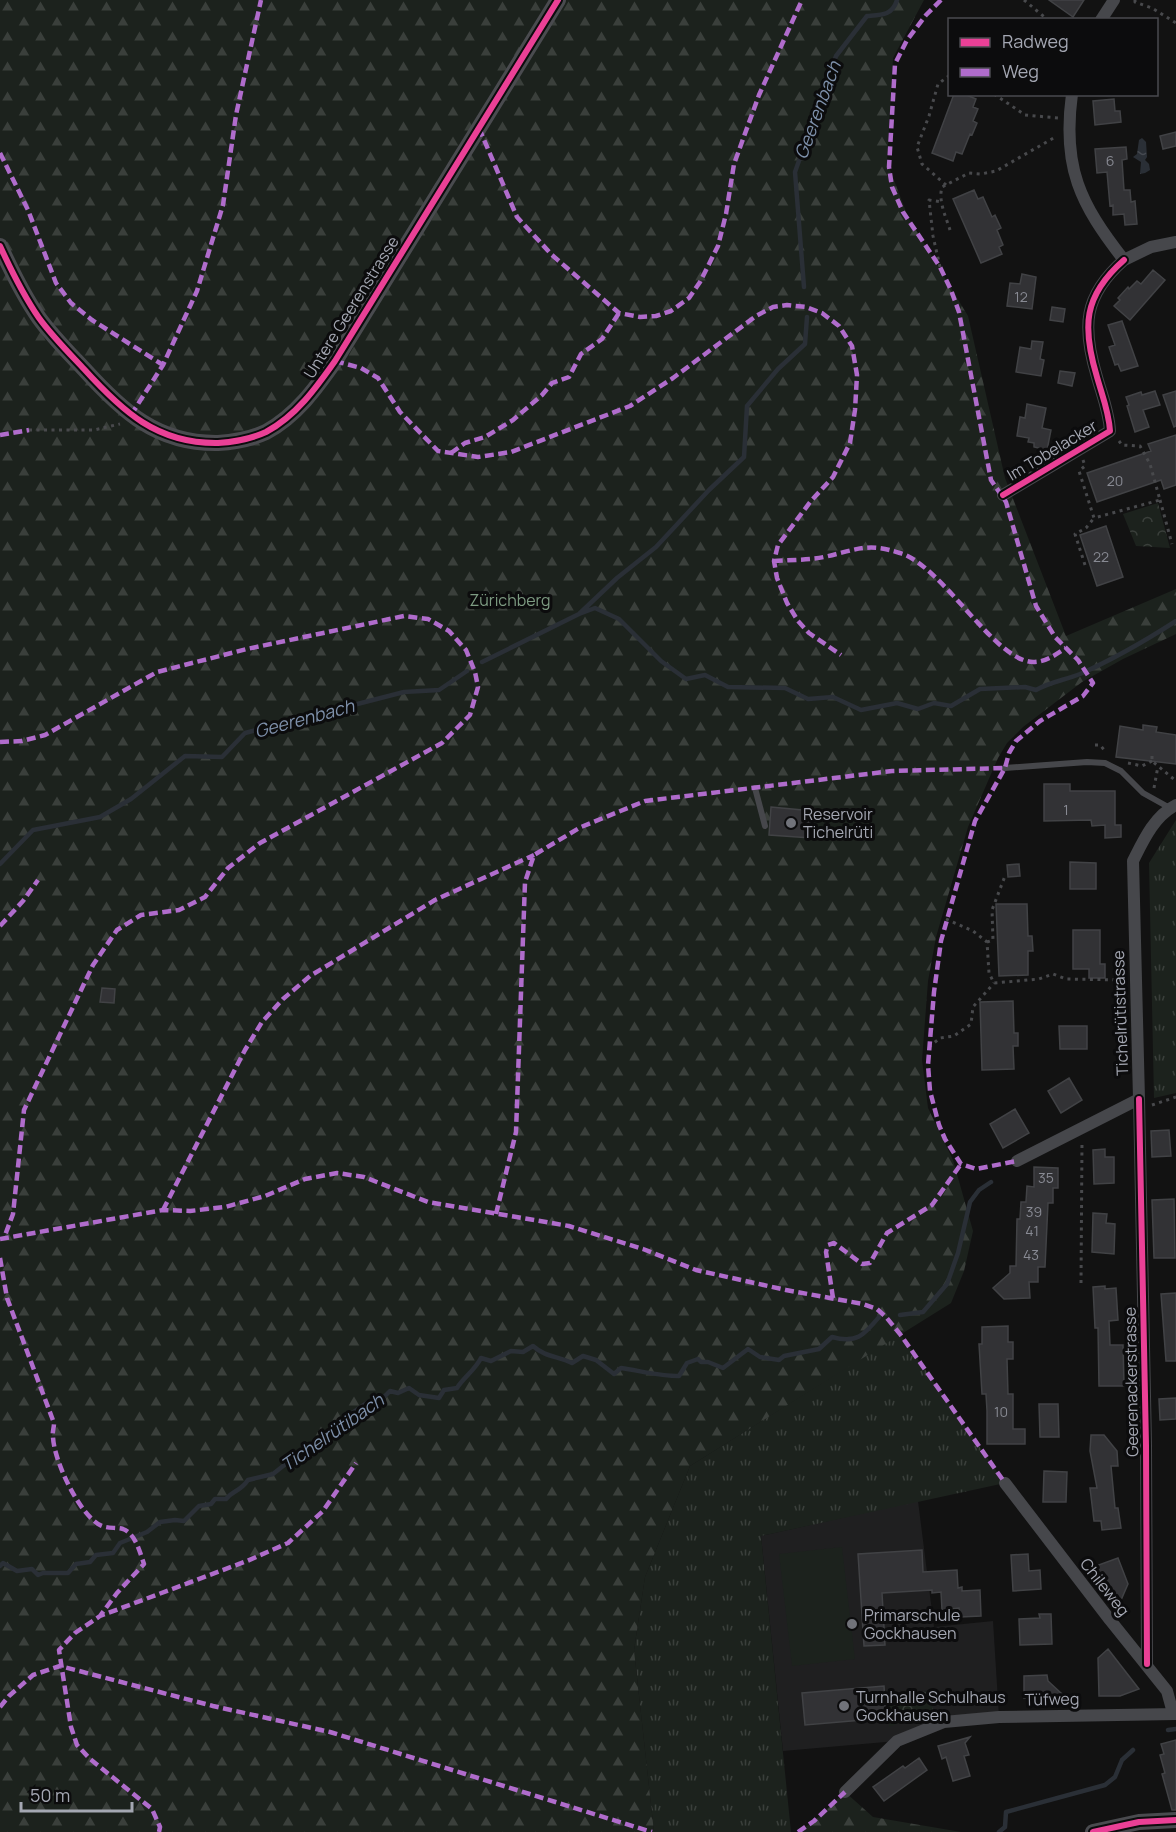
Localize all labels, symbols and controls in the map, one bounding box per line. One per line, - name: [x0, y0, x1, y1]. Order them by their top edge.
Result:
- legend: [948, 18, 1158, 96]
- text: Radweg: [1002, 29, 1069, 53]
- water label: Geerenbach: [788, 57, 846, 162]
- text: Weg: [1002, 59, 1039, 83]
- house number: 6: [1106, 151, 1114, 170]
- street label: Untere Geerenstrasse: [298, 232, 404, 382]
- house number: 12: [1014, 287, 1028, 306]
- street label: Im Tobelacker: [1003, 414, 1101, 486]
- house number: 20: [1107, 471, 1123, 490]
- house number: 22: [1093, 547, 1109, 566]
- park label: Zürichberg: [470, 589, 550, 611]
- water label: Geerenbach: [251, 693, 358, 743]
- house number: 1: [1063, 800, 1069, 819]
- place label: Reservoir Tichelrüti: [803, 803, 873, 843]
- marker: Reservoir Tichelrüti: [784, 816, 798, 830]
- street label: Tichelrütistrasse: [1107, 950, 1133, 1076]
- house number: 35: [1038, 1168, 1054, 1187]
- house number: 39: [1026, 1202, 1042, 1221]
- house number: 41: [1025, 1221, 1039, 1240]
- house number: 43: [1023, 1245, 1039, 1264]
- street label: Geerenackerstrasse: [1119, 1307, 1143, 1457]
- water label: Tichelrütibach: [276, 1387, 389, 1476]
- house number: 10: [994, 1402, 1008, 1421]
- street label: Chileweg: [1075, 1553, 1135, 1621]
- place label: Primarschule Gockhausen: [864, 1604, 960, 1644]
- marker: Primarschule Gockhausen: [845, 1617, 859, 1631]
- place label: Turnhalle Schulhaus Gockhausen: [856, 1686, 1006, 1726]
- street label: Tüfweg: [1024, 1688, 1080, 1710]
- marker: Turnhalle Schulhaus Gockhausen: [837, 1699, 851, 1713]
- scale bar: [21, 1775, 132, 1813]
- text: 50 m: [30, 1783, 70, 1807]

